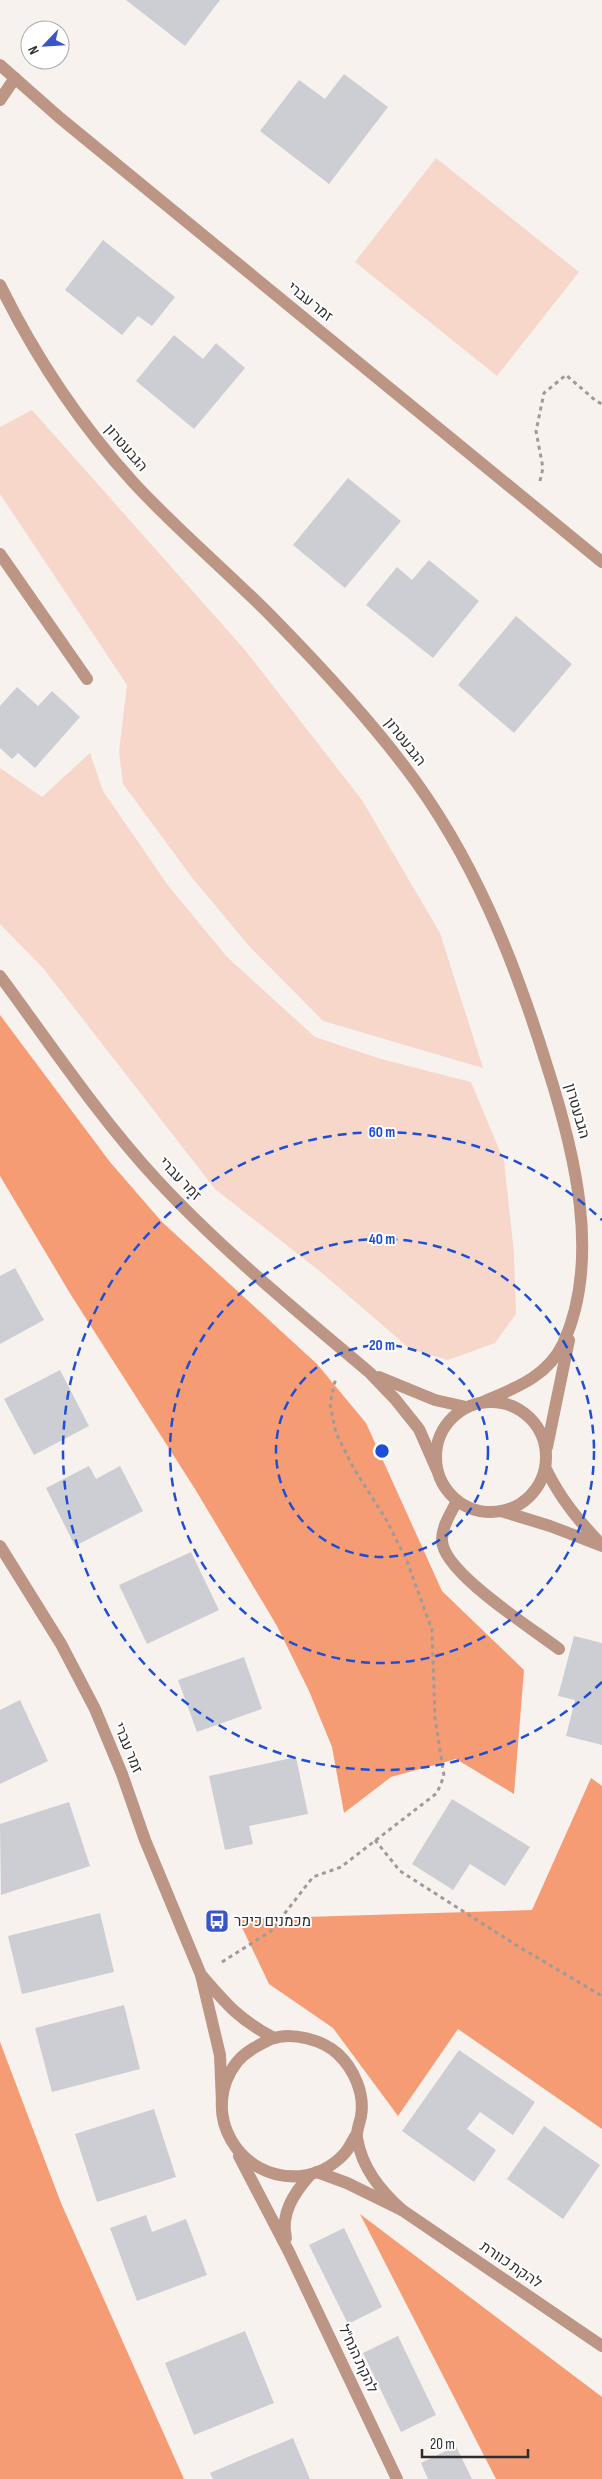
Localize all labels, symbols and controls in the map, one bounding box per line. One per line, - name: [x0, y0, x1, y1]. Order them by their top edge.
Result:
- north arrow: [20, 20, 70, 70]
- text: N: [24, 43, 43, 57]
- street label: זמר עברי: [283, 278, 337, 326]
- street label: הגבעטרון: [100, 420, 152, 476]
- street label: הגבעטרון: [380, 714, 430, 770]
- street label: הגבעטרון: [560, 1081, 594, 1141]
- text: 60 m: [369, 1123, 395, 1142]
- street label: זמר עברי: [155, 1153, 205, 1205]
- text: 40 m: [369, 1230, 395, 1249]
- text: 20 m: [369, 1336, 395, 1355]
- centre of rings: [373, 1442, 391, 1460]
- street label: זמר עברי: [109, 1720, 147, 1776]
- bus stop icon: מכמנים כיכר: [204, 1908, 230, 1934]
- place label: מכמנים כיכר: [234, 1912, 311, 1931]
- street label: להקת כוורת: [476, 2237, 546, 2293]
- street label: להקת הנח"ל: [334, 2322, 382, 2396]
- scale bar: [422, 2426, 528, 2458]
- text: 20 m: [430, 2435, 455, 2454]

